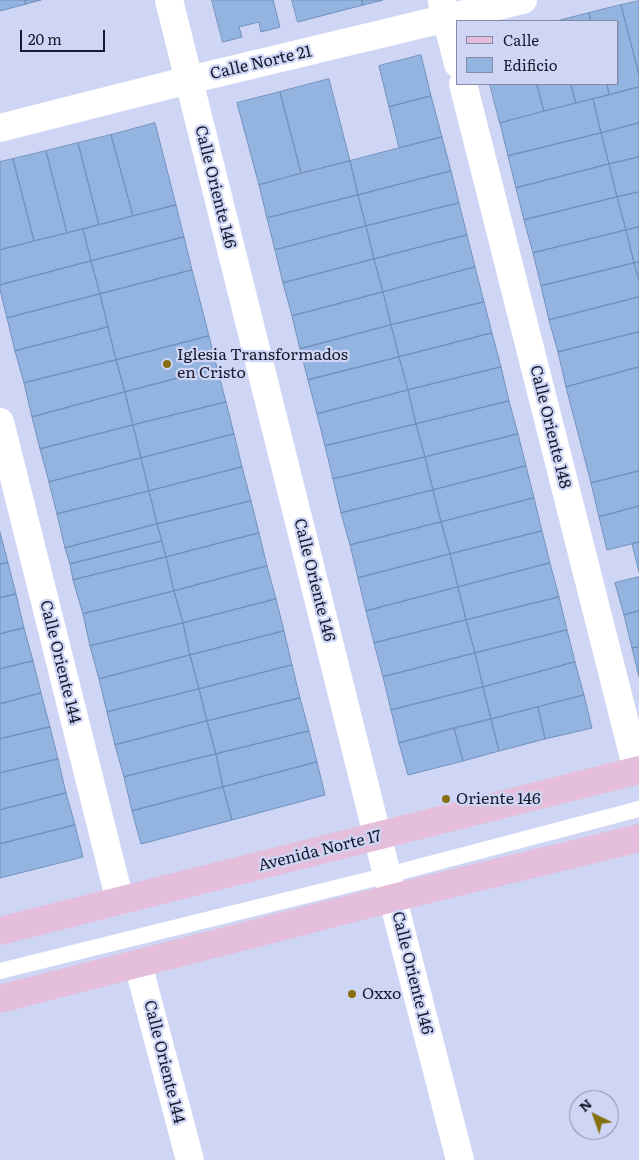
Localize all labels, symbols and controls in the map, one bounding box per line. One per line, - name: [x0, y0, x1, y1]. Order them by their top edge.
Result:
- scale bar: [22, 20, 108, 52]
- legend: [456, 20, 619, 85]
- text: 20 m: [28, 27, 62, 50]
- text: Calle: [503, 28, 539, 51]
- street label: Calle Norte 21: [208, 42, 314, 84]
- text: Edificio: [503, 53, 558, 76]
- street label: Calle Oriente 146: [190, 123, 240, 251]
- place label: Iglesia Transformados en Cristo: [177, 345, 348, 383]
- marker: Iglesia Transformados en Cristo: [161, 358, 173, 370]
- street label: Calle Oriente 148: [525, 363, 575, 491]
- street label: Calle Oriente 146: [289, 516, 339, 644]
- street label: Calle Oriente 144: [35, 598, 85, 726]
- place label: Oriente 146: [456, 789, 540, 809]
- marker: Oriente 146: [440, 793, 452, 805]
- street label: Avenida Norte 17: [256, 826, 384, 876]
- street label: Calle Oriente 146: [387, 909, 437, 1037]
- place label: Oxxo: [362, 984, 401, 1004]
- marker: Oxxo: [346, 988, 358, 1000]
- street label: Calle Oriente 144: [139, 998, 189, 1126]
- north arrow: [569, 1090, 619, 1140]
- text: N: [574, 1093, 596, 1116]

